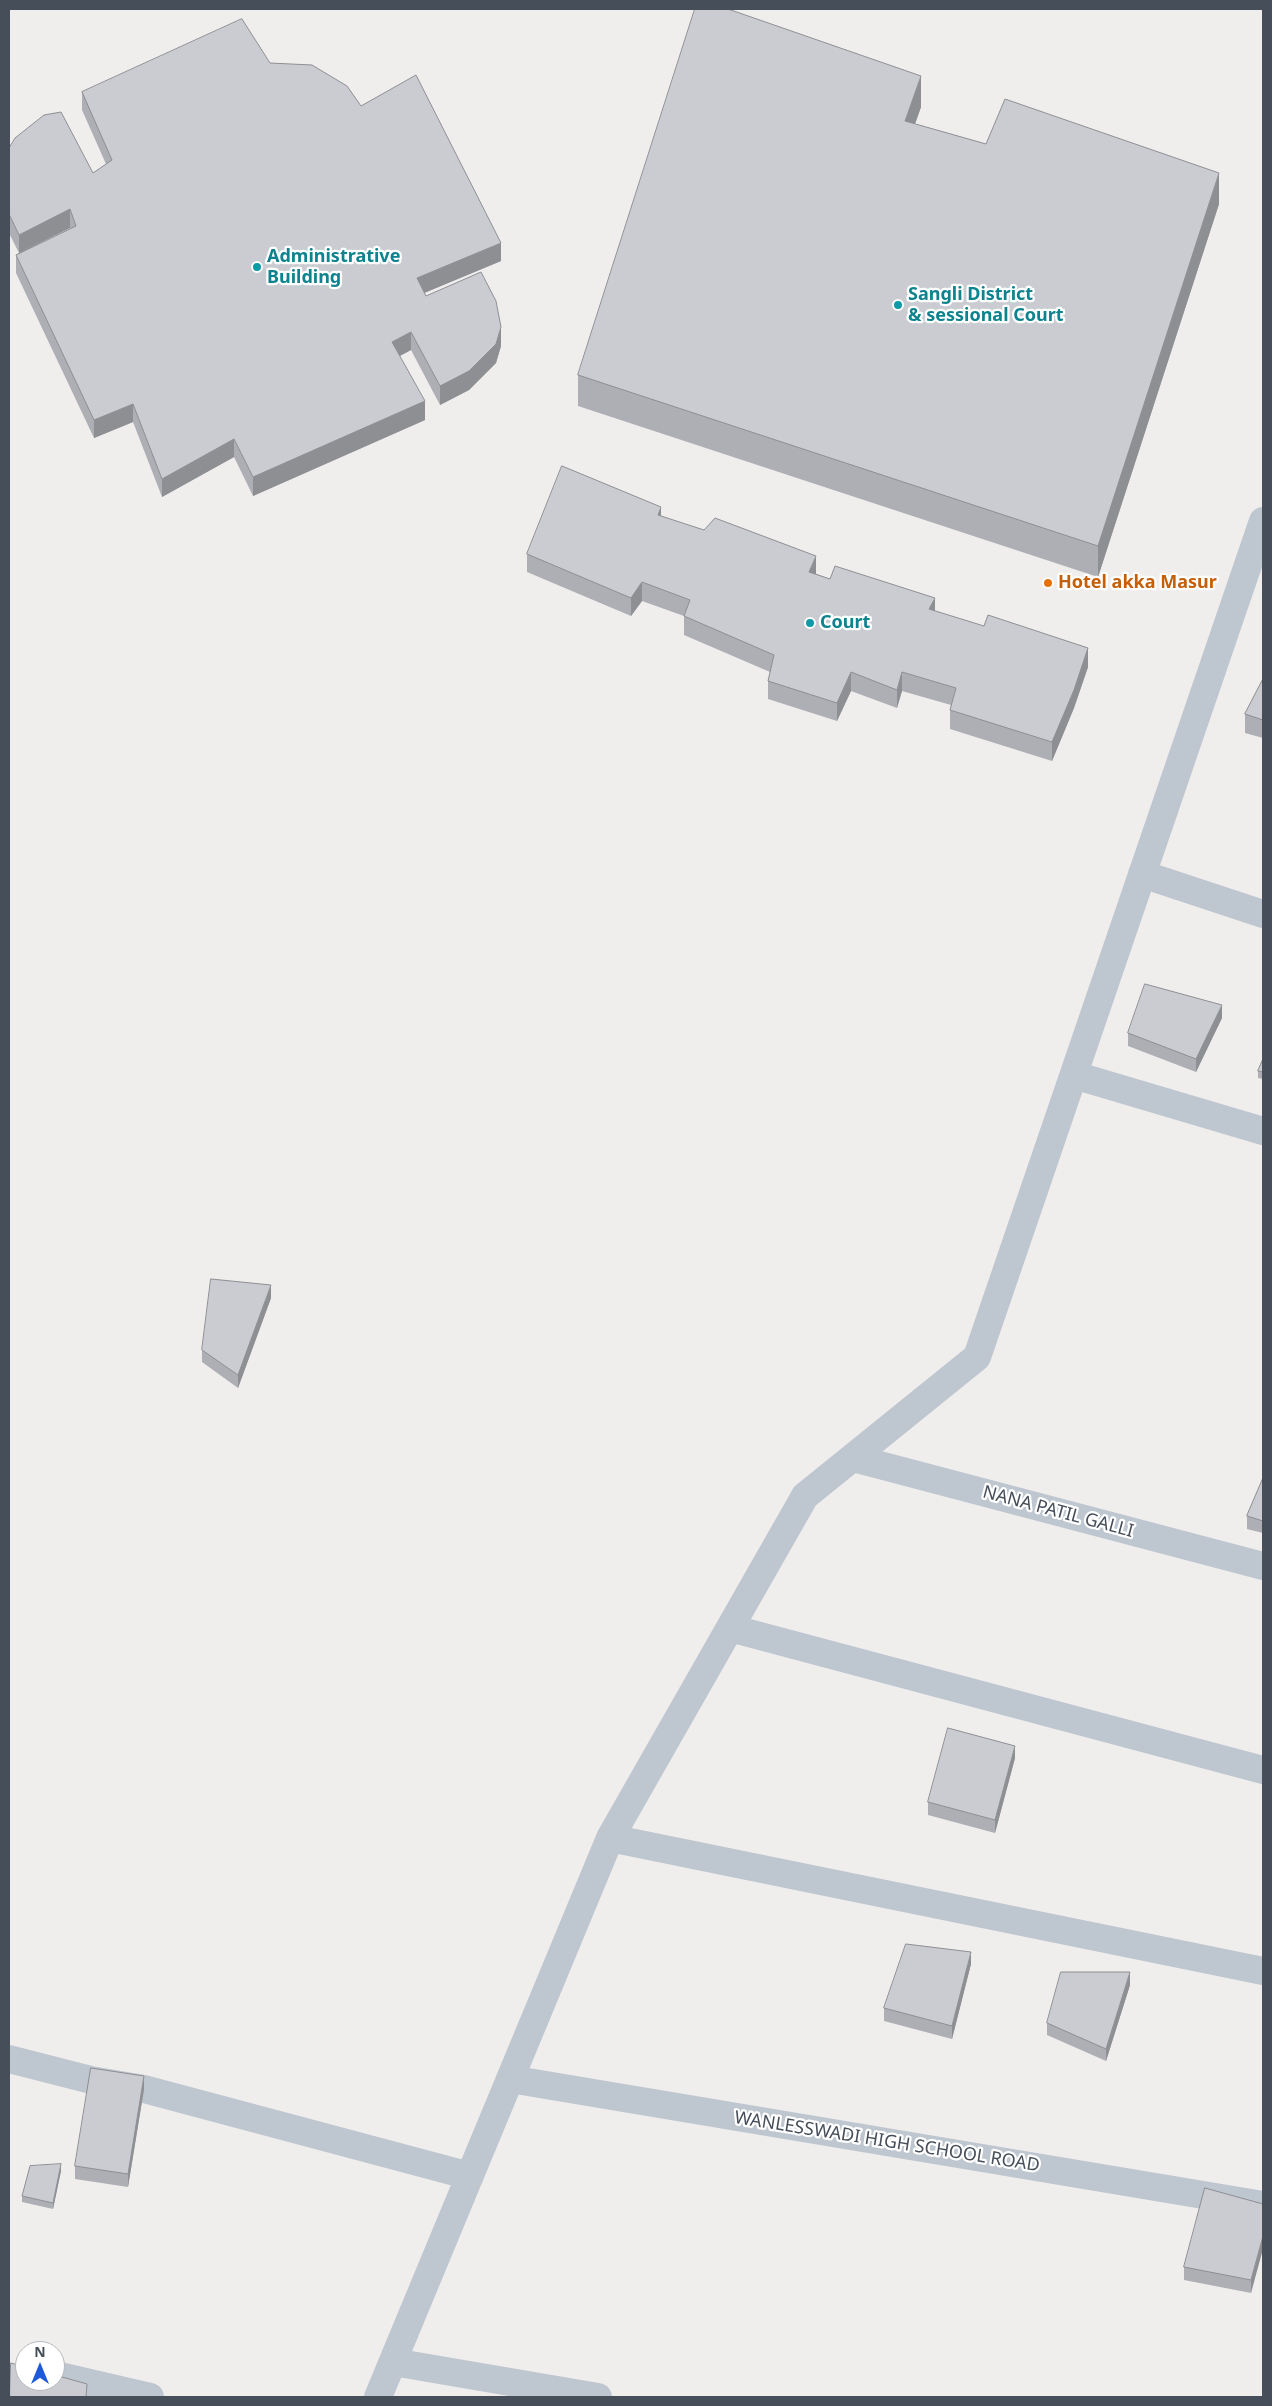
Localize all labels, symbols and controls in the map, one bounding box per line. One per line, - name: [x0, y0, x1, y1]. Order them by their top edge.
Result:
- place label: Administrative Building: [267, 246, 400, 288]
- marker: Administrative Building: [251, 261, 263, 273]
- place label: Sangli District & sessional Court: [908, 284, 1064, 326]
- marker: Sangli District & sessional Court: [892, 299, 904, 311]
- place label: Hotel akka Masur: [1058, 572, 1217, 594]
- marker: Hotel akka Masur: [1042, 577, 1054, 589]
- place label: Court: [820, 612, 870, 634]
- marker: Court: [804, 617, 816, 629]
- street label: NANA PATIL GALLI: [980, 1482, 1136, 1542]
- street label: WANLESSWADI HIGH SCHOOL ROAD: [733, 2107, 1041, 2177]
- north arrow: [15, 2341, 65, 2391]
- text: N: [34, 2342, 46, 2361]

